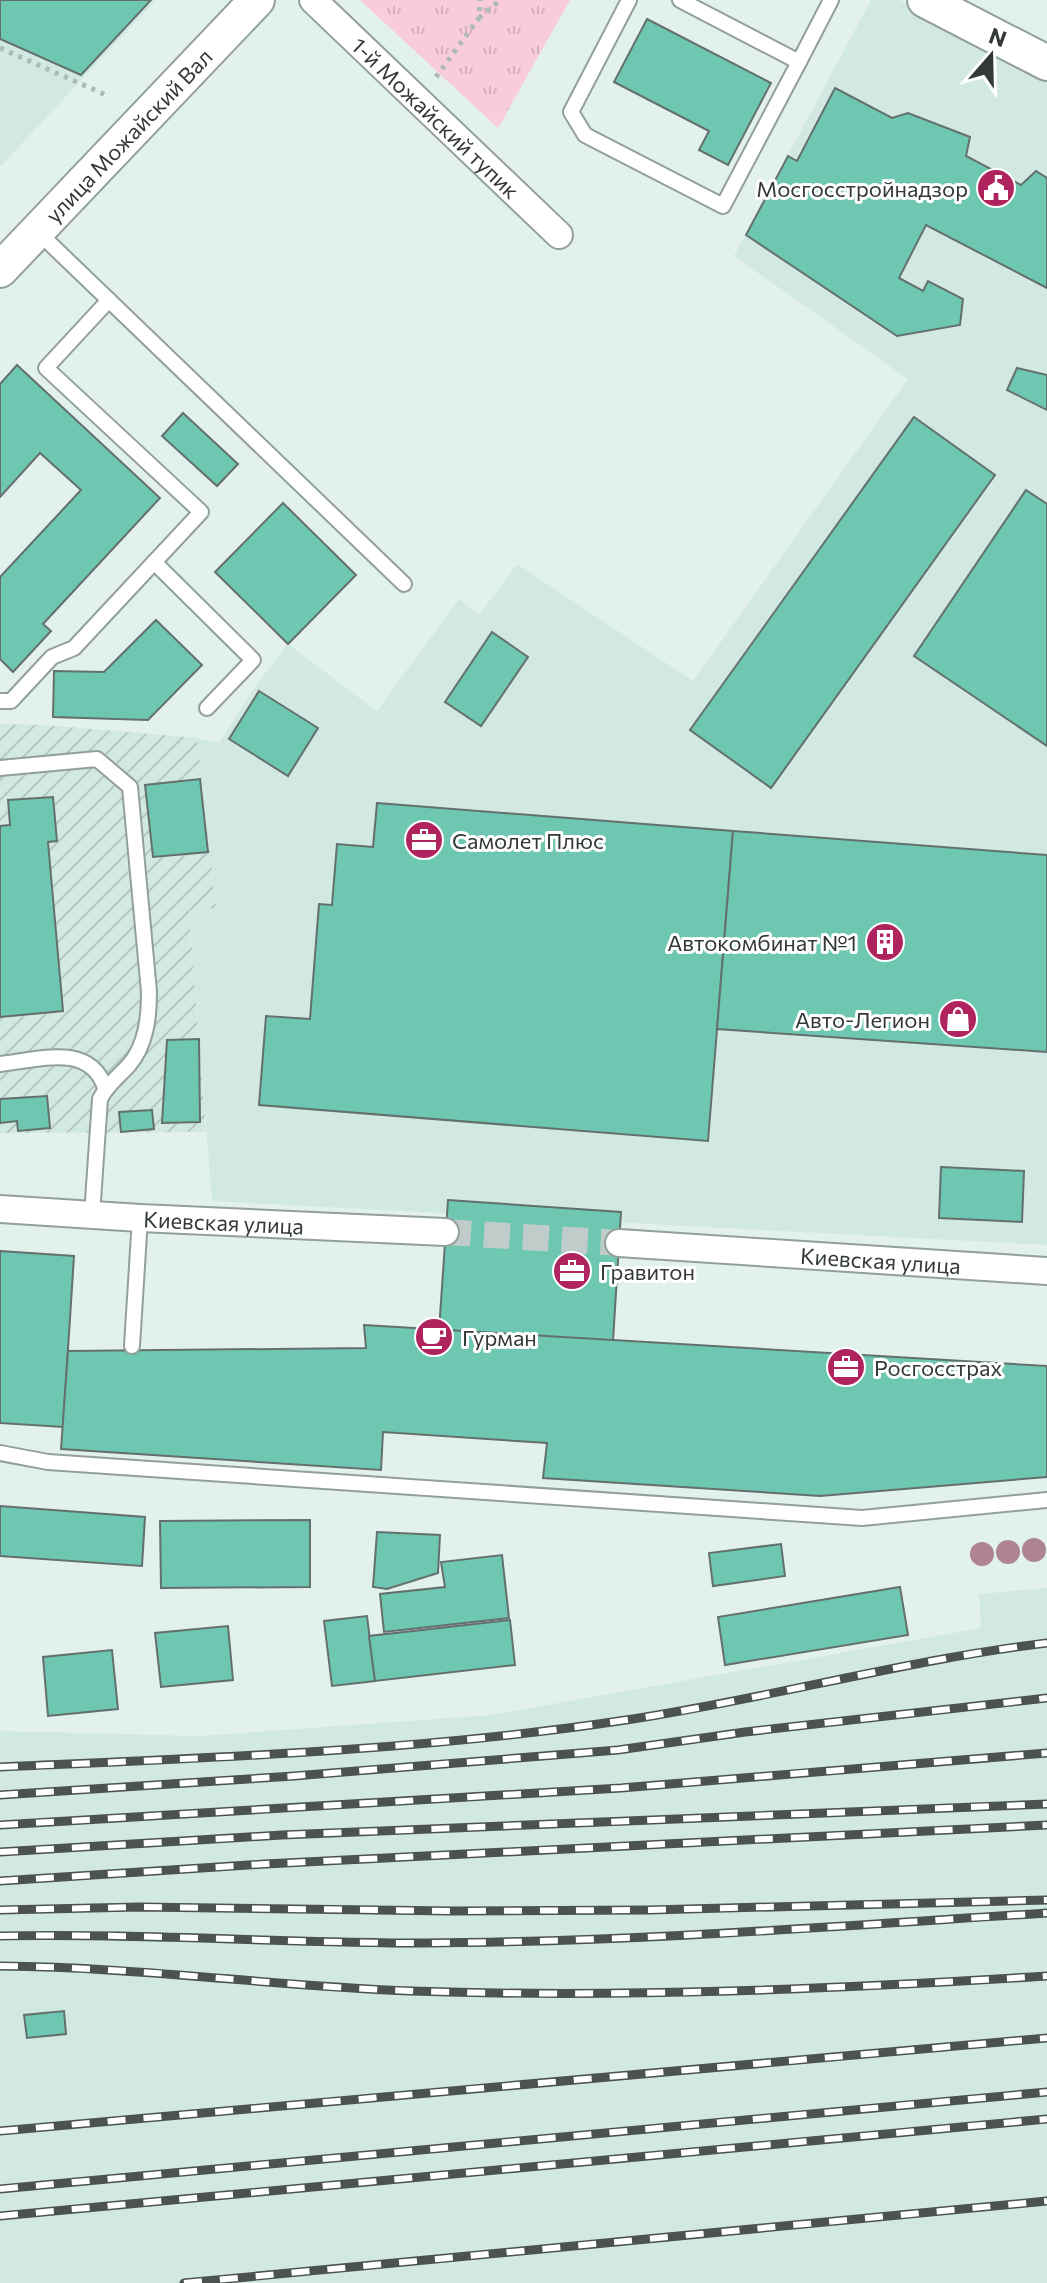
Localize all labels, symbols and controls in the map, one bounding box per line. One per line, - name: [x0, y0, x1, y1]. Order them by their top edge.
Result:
- north arrow: [951, 16, 1031, 96]
- text: N: [986, 21, 1010, 52]
- street label: 1-й Можайский тупик: [346, 31, 526, 204]
- street label: улица Можайский Вал: [39, 43, 217, 228]
- public building icon: Мосгосстройнадзор: [975, 167, 1017, 209]
- place label: Мосгосстройнадзор: [756, 175, 968, 202]
- office icon: Самолет Плюс: [403, 819, 445, 861]
- place label: Самолет Плюс: [452, 827, 604, 854]
- building icon: Автокомбинат №1: [864, 921, 906, 963]
- place label: Автокомбинат №1: [667, 929, 857, 956]
- shop icon: Авто-Легион: [937, 998, 979, 1040]
- place label: Авто-Легион: [795, 1006, 930, 1033]
- street label: Киевская улица: [143, 1205, 305, 1239]
- street label: Киевская улица: [799, 1241, 962, 1279]
- office icon: Гравитон: [551, 1250, 593, 1292]
- place label: Гравитон: [600, 1258, 695, 1285]
- cafe icon: Гурман: [413, 1316, 455, 1358]
- place label: Гурман: [462, 1324, 537, 1351]
- office icon: Росгосстрах: [825, 1346, 867, 1388]
- place label: Росгосстрах: [874, 1354, 1002, 1381]

